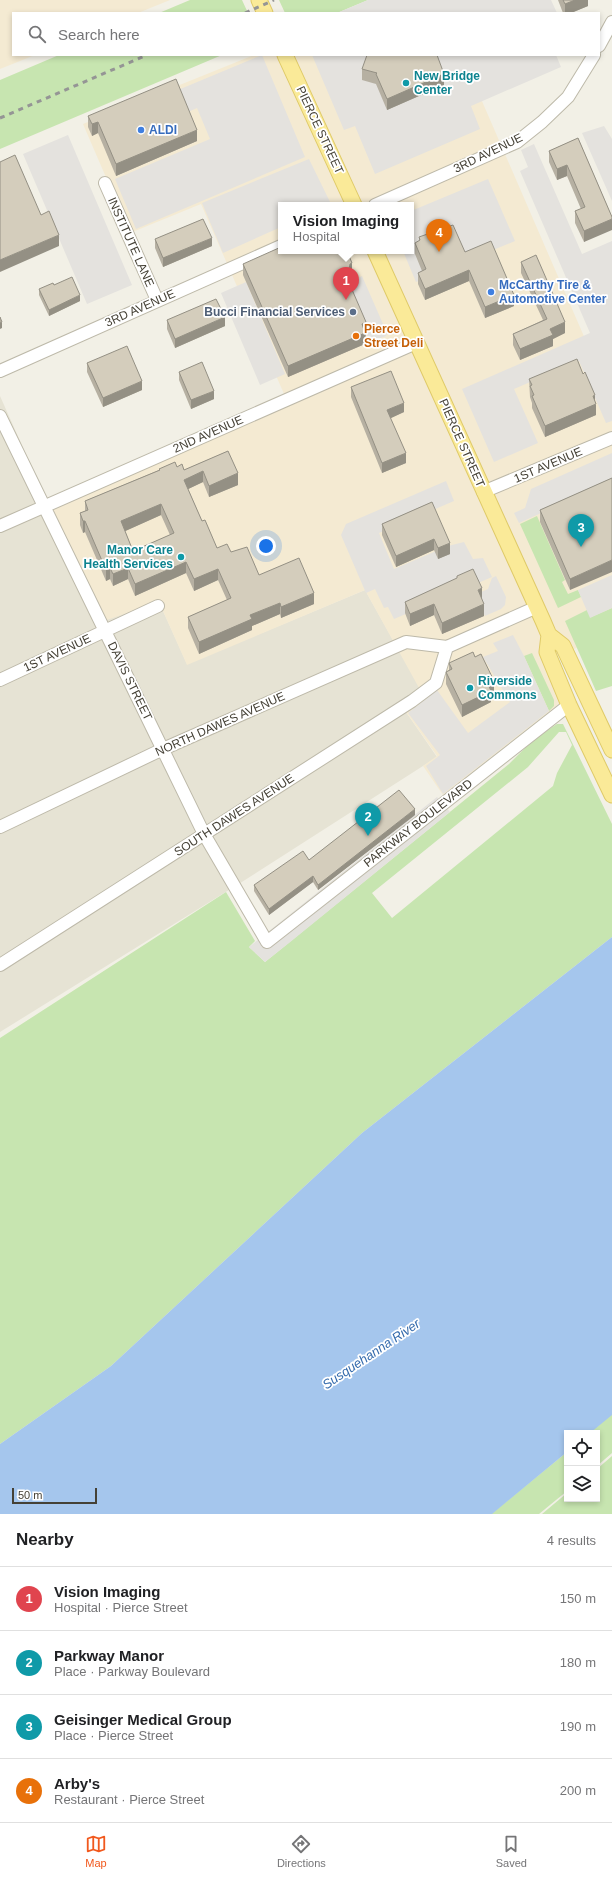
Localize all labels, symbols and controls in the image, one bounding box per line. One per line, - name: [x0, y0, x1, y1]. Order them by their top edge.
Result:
- search box: [12, 12, 600, 56]
- icon: search: [26, 23, 48, 45]
- text: Search here: [58, 26, 140, 43]
- place label: New Bridge Center: [414, 69, 480, 97]
- marker: New Bridge Center: [401, 78, 411, 88]
- street label: PIERCE STREET: [294, 84, 347, 177]
- place label: ALDI: [149, 123, 177, 137]
- marker: ALDI: [136, 125, 146, 135]
- street label: 3RD AVENUE: [451, 130, 525, 176]
- street label: INSTITUTE LANE: [105, 195, 157, 289]
- popup: [278, 202, 414, 254]
- text: Vision Imaging: [293, 212, 399, 229]
- pin: 4: [426, 219, 452, 252]
- text: Hospital: [293, 229, 340, 244]
- pin: 1: [333, 267, 359, 300]
- place label: McCarthy Tire & Automotive Center: [499, 278, 607, 306]
- street label: 3RD AVENUE: [103, 286, 177, 330]
- marker: McCarthy Tire & Automotive Center: [486, 287, 496, 297]
- place label: Bucci Financial Services: [204, 305, 345, 319]
- marker: Bucci Financial Services: [348, 307, 358, 317]
- place label: Pierce Street Deli: [364, 322, 423, 350]
- marker: Pierce Street Deli: [351, 331, 361, 341]
- street label: PIERCE STREET: [436, 397, 488, 490]
- street label: 2ND AVENUE: [171, 412, 245, 456]
- street label: 1ST AVENUE: [512, 444, 584, 486]
- pin: 3: [568, 514, 594, 547]
- your location: [256, 536, 276, 556]
- place label: Manor Care Health Services: [84, 543, 173, 571]
- marker: Manor Care Health Services: [176, 552, 186, 562]
- street label: 1ST AVENUE: [21, 631, 93, 675]
- street label: DAVIS STREET: [105, 639, 155, 723]
- place label: Riverside Commons: [478, 674, 537, 702]
- marker: Riverside Commons: [465, 683, 475, 693]
- street label: NORTH DAWES AVENUE: [153, 689, 287, 759]
- street label: SOUTH DAWES AVENUE: [171, 771, 297, 859]
- street label: PARKWAY BOULEVARD: [361, 776, 475, 870]
- pin: 2: [355, 803, 381, 836]
- water label: Susquehanna River: [319, 1315, 423, 1392]
- map controls: [564, 1430, 600, 1502]
- button: locate: [564, 1430, 600, 1466]
- button: layers: [564, 1466, 600, 1502]
- scale bar: [12, 1486, 97, 1505]
- text: 50 m: [18, 1489, 42, 1501]
- text: Nearby: [16, 1530, 74, 1549]
- text: 4 results: [547, 1533, 596, 1548]
- text: Vision Imaging: [54, 1583, 160, 1600]
- text: 1: [25, 1591, 33, 1606]
- text: 150 m: [560, 1591, 596, 1606]
- text: Hospital · Pierce Street: [54, 1600, 188, 1615]
- text: Parkway Manor: [54, 1647, 164, 1664]
- text: 2: [25, 1655, 33, 1670]
- text: 180 m: [560, 1655, 596, 1670]
- text: Place · Parkway Boulevard: [54, 1664, 210, 1679]
- text: Geisinger Medical Group: [54, 1711, 232, 1728]
- text: 3: [25, 1719, 33, 1734]
- text: 190 m: [560, 1719, 596, 1734]
- text: Place · Pierce Street: [54, 1728, 173, 1743]
- text: Arby's: [54, 1775, 100, 1792]
- text: 4: [25, 1783, 33, 1798]
- text: 200 m: [560, 1783, 596, 1798]
- text: Restaurant · Pierce Street: [54, 1792, 204, 1807]
- tab: Map: [85, 1833, 107, 1869]
- tab: Directions: [277, 1833, 326, 1869]
- tab: Saved: [496, 1833, 527, 1869]

